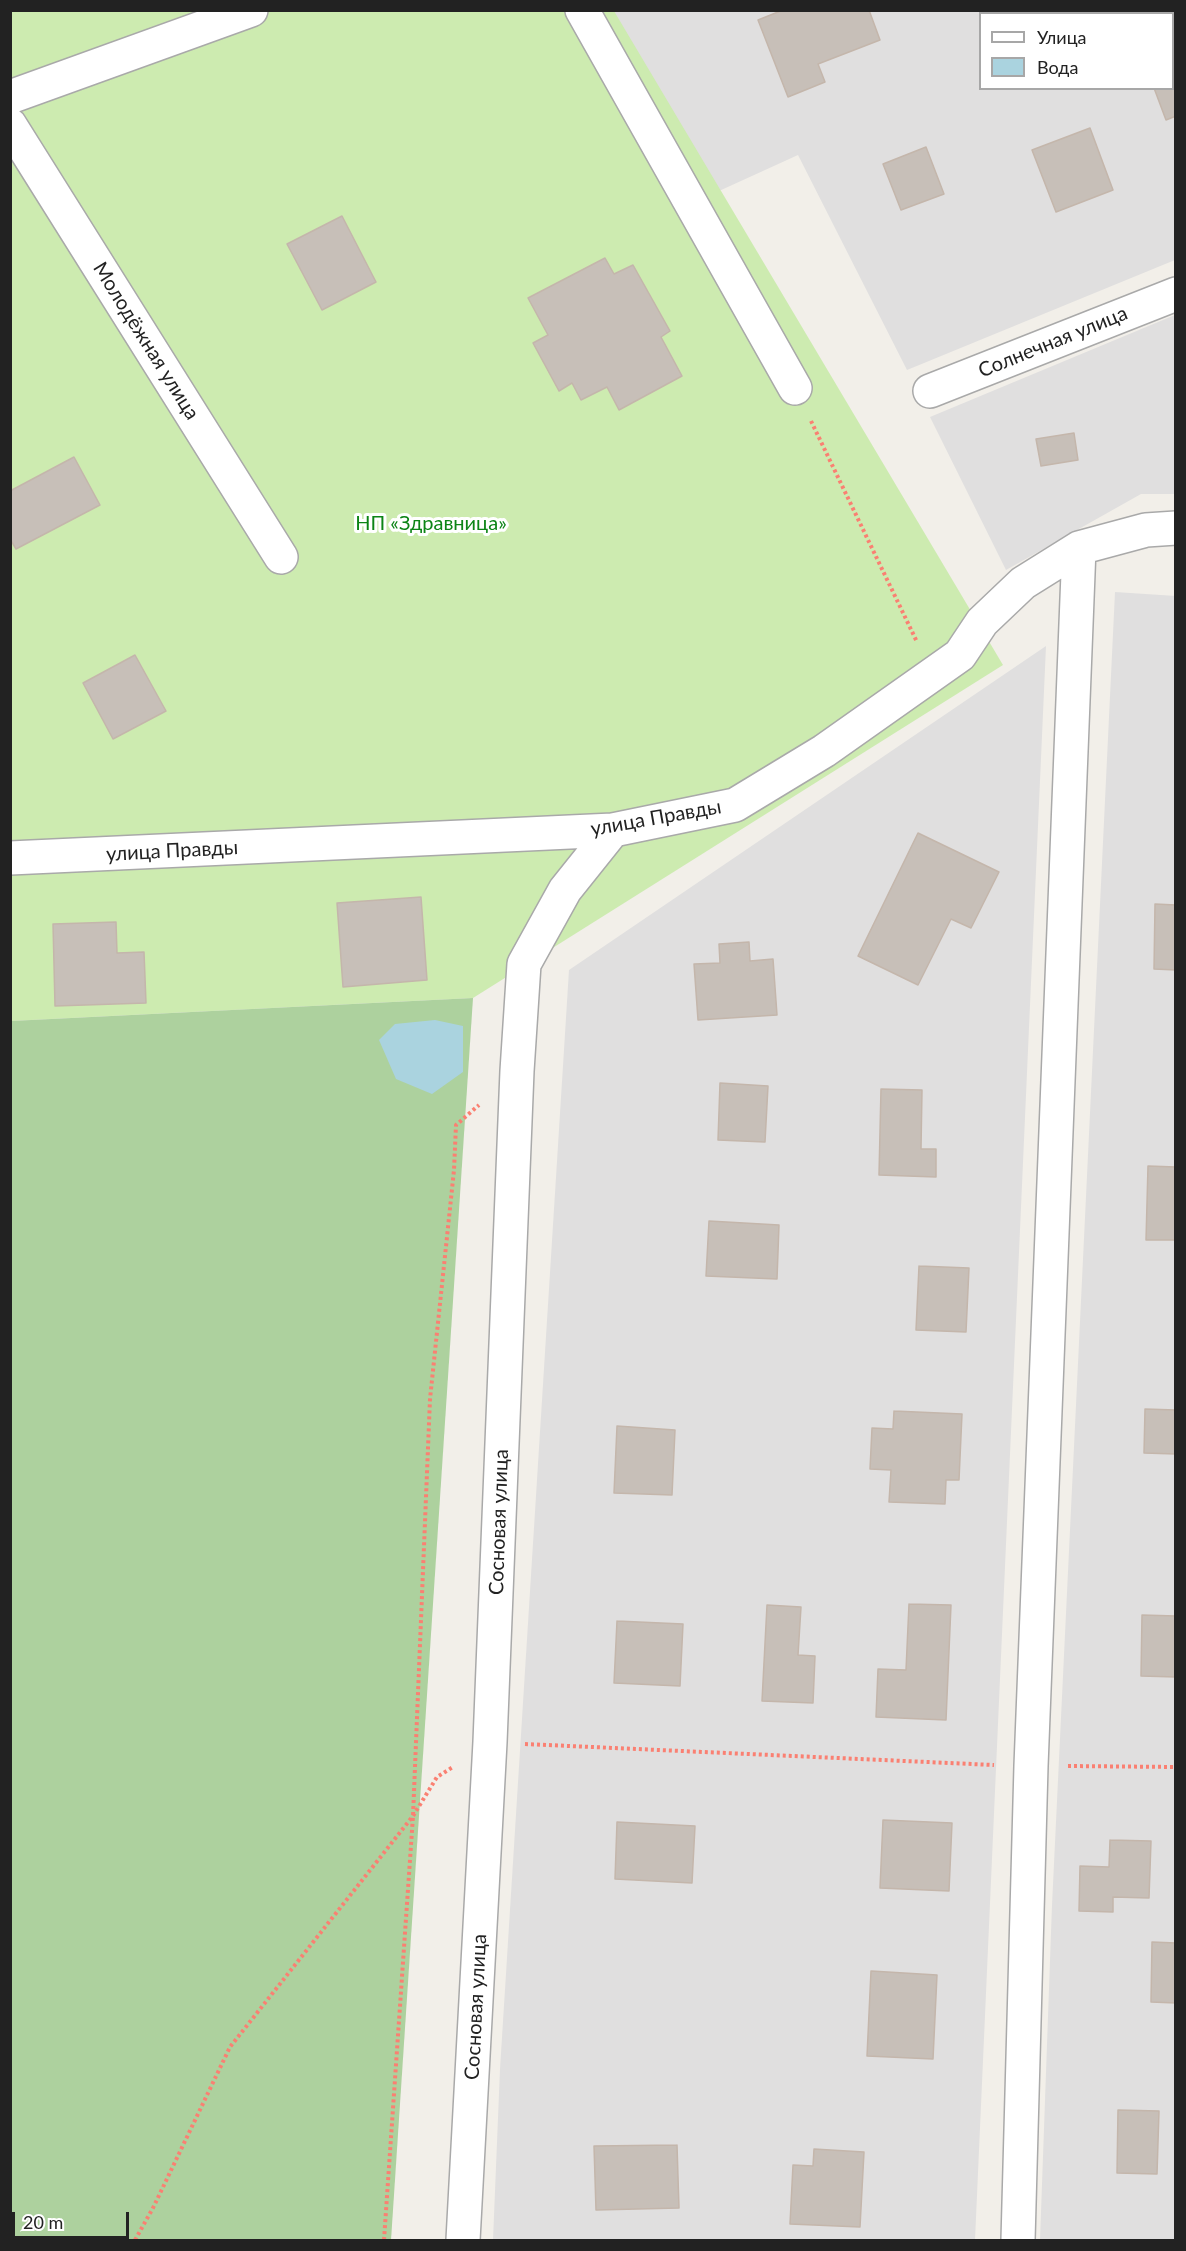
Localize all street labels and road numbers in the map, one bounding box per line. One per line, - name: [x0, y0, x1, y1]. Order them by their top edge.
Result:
- street label: Молодёжная улица: [88, 258, 204, 424]
- street label: Солнечная улица: [975, 301, 1131, 383]
- street label: улица Правды: [589, 795, 723, 841]
- street label: улица Правды: [105, 836, 239, 866]
- street label: Сосновая улица: [484, 1449, 514, 1595]
- street label: Сосновая улица: [460, 1933, 492, 2081]

